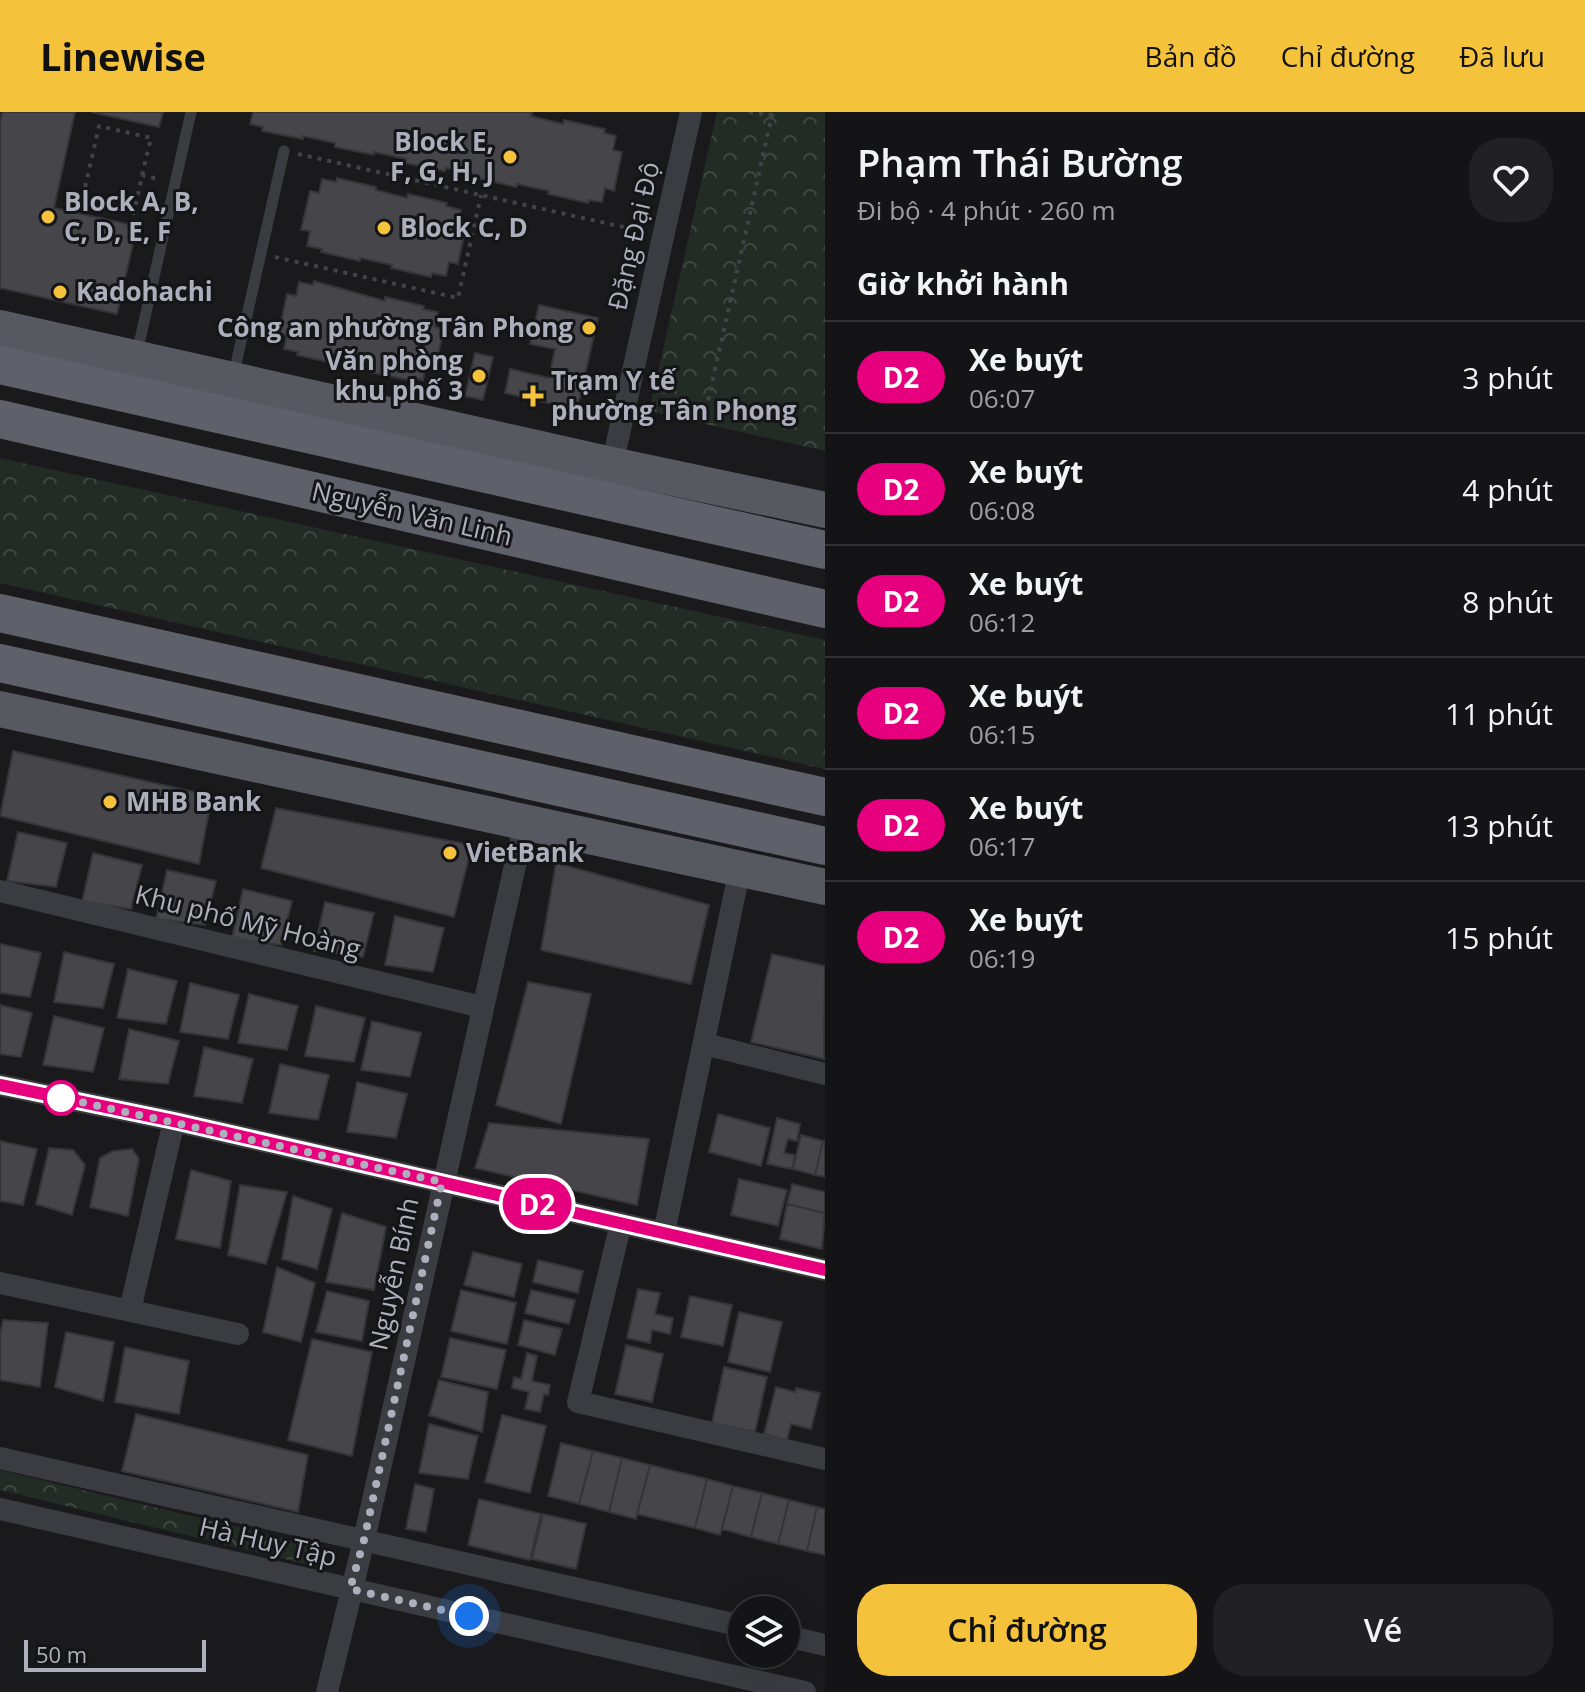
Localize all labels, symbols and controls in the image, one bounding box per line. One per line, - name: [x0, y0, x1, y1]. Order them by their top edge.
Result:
- text: Linewise: [40, 30, 206, 82]
- text: Bản đồ: [1145, 37, 1237, 75]
- text: Chỉ đường: [1281, 37, 1415, 75]
- text: Đã lưu: [1459, 37, 1545, 75]
- place label: Block E, F, G, H, J: [390, 123, 494, 189]
- text: Phạm Thái Bường: [857, 136, 1183, 188]
- button: heart: [1469, 138, 1553, 222]
- marker: Block E, F, G, H, J: [501, 148, 519, 166]
- street label: Đặng Đại Độ: [598, 158, 668, 314]
- place label: Block A, B, C, D, E, F: [64, 183, 199, 249]
- text: Đi bộ · 4 phút · 260 m: [857, 192, 1116, 228]
- marker: Block A, B, C, D, E, F: [39, 208, 57, 226]
- place label: Block C, D: [400, 209, 528, 245]
- marker: Block C, D: [375, 219, 393, 237]
- text: Giờ khởi hành: [857, 263, 1069, 304]
- place label: Kadohachi: [76, 273, 213, 309]
- marker: Kadohachi: [51, 283, 69, 301]
- place label: Công an phường Tân Phong: [217, 309, 573, 345]
- marker: Công an phường Tân Phong: [580, 319, 598, 337]
- text: Xe buýt: [969, 339, 1083, 380]
- place label: Văn phòng khu phố 3: [325, 342, 463, 408]
- text: 3 phút: [1462, 357, 1553, 398]
- text: D2: [883, 358, 919, 396]
- place label: Trạm Y tế phường Tân Phong: [551, 362, 797, 428]
- marker: Văn phòng khu phố 3: [470, 367, 488, 385]
- text: 06:07: [969, 380, 1035, 416]
- marker: Trạm Y tế phường Tân Phong: [522, 385, 544, 407]
- text: Xe buýt: [969, 451, 1083, 492]
- text: 4 phút: [1462, 469, 1553, 510]
- text: D2: [883, 470, 919, 508]
- street label: Nguyễn Văn Linh: [308, 472, 516, 554]
- text: 06:08: [969, 492, 1035, 528]
- text: Xe buýt: [969, 563, 1083, 604]
- text: 8 phút: [1462, 581, 1553, 622]
- text: D2: [883, 582, 919, 620]
- text: 06:12: [969, 604, 1035, 640]
- text: Xe buýt: [969, 675, 1083, 716]
- text: 11 phút: [1445, 693, 1553, 734]
- text: D2: [883, 694, 919, 732]
- text: 06:15: [969, 716, 1035, 752]
- place label: MHB Bank: [126, 783, 262, 819]
- text: Xe buýt: [969, 787, 1083, 828]
- marker: MHB Bank: [101, 793, 119, 811]
- text: 13 phút: [1445, 805, 1553, 846]
- text: D2: [883, 806, 919, 844]
- text: 06:17: [969, 828, 1035, 864]
- place label: VietBank: [466, 834, 585, 870]
- marker: VietBank: [441, 844, 459, 862]
- street label: Khu phố Mỹ Hoàng: [132, 876, 365, 966]
- text: Xe buýt: [969, 899, 1083, 940]
- text: 15 phút: [1445, 917, 1553, 958]
- text: D2: [883, 918, 919, 956]
- text: 06:19: [969, 940, 1035, 976]
- unlabelled marker: [44, 1081, 78, 1115]
- line badge: D2: [501, 1178, 573, 1230]
- text: D2: [519, 1185, 555, 1223]
- street label: Nguyễn Bính: [359, 1194, 427, 1353]
- street label: Hà Huy Tập: [196, 1508, 340, 1574]
- button: Chỉ đường: [857, 1584, 1197, 1676]
- button: Vé: [1213, 1584, 1553, 1676]
- your location: [449, 1596, 489, 1636]
- map controls: [728, 1596, 800, 1668]
- button: layers: [728, 1596, 800, 1668]
- scale bar: [24, 1636, 206, 1672]
- text: 50 m: [36, 1639, 87, 1669]

